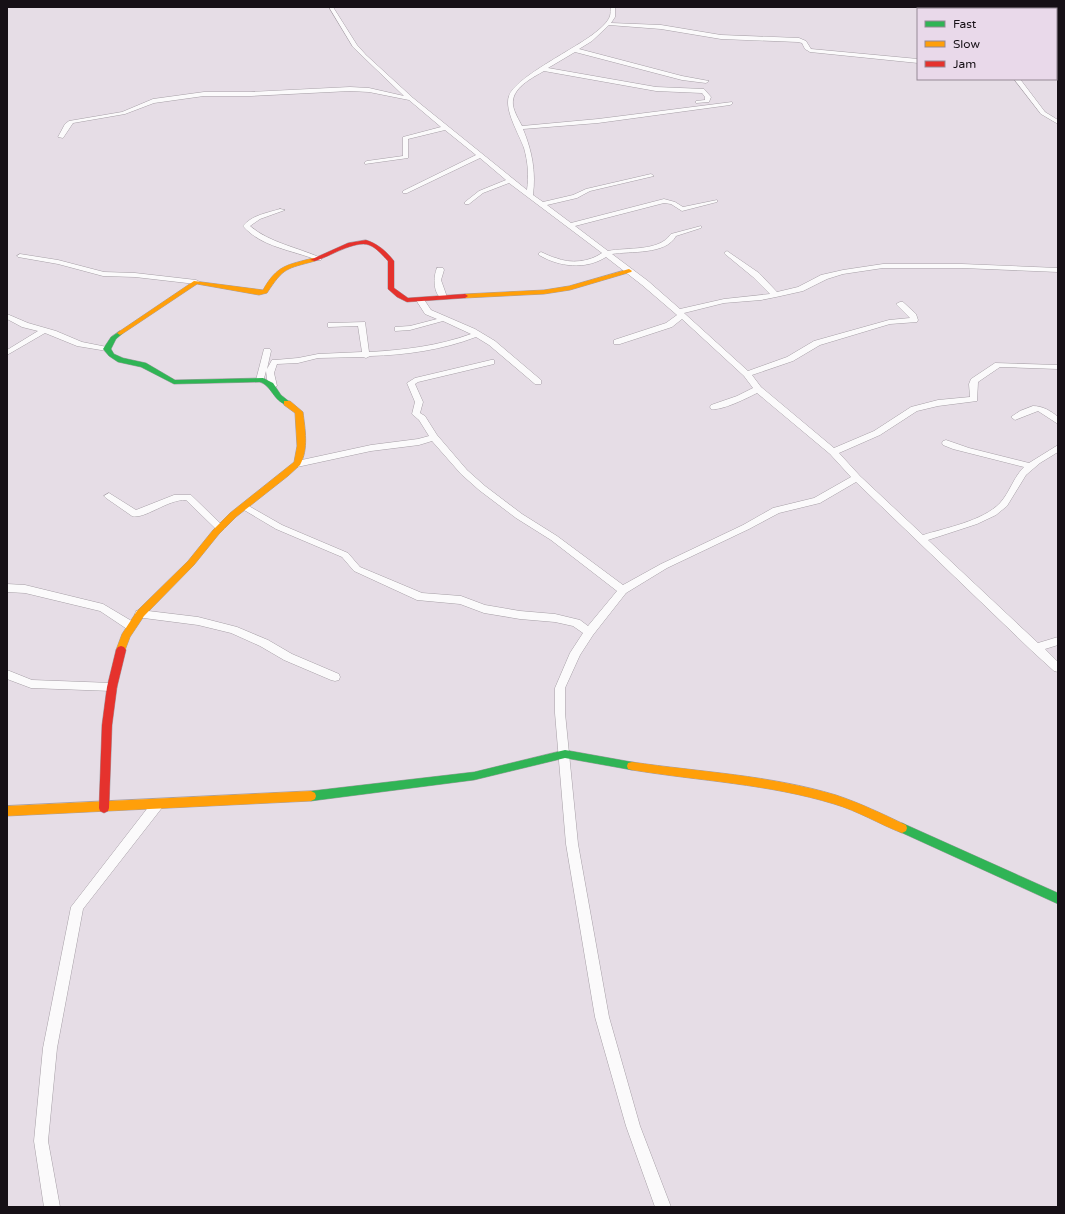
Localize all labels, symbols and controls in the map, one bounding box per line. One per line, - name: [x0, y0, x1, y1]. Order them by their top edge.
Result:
- legend: [917, 8, 1057, 80]
- text: Fast: [953, 17, 977, 31]
- text: Slow: [953, 37, 980, 51]
- text: Jam: [953, 57, 976, 71]

